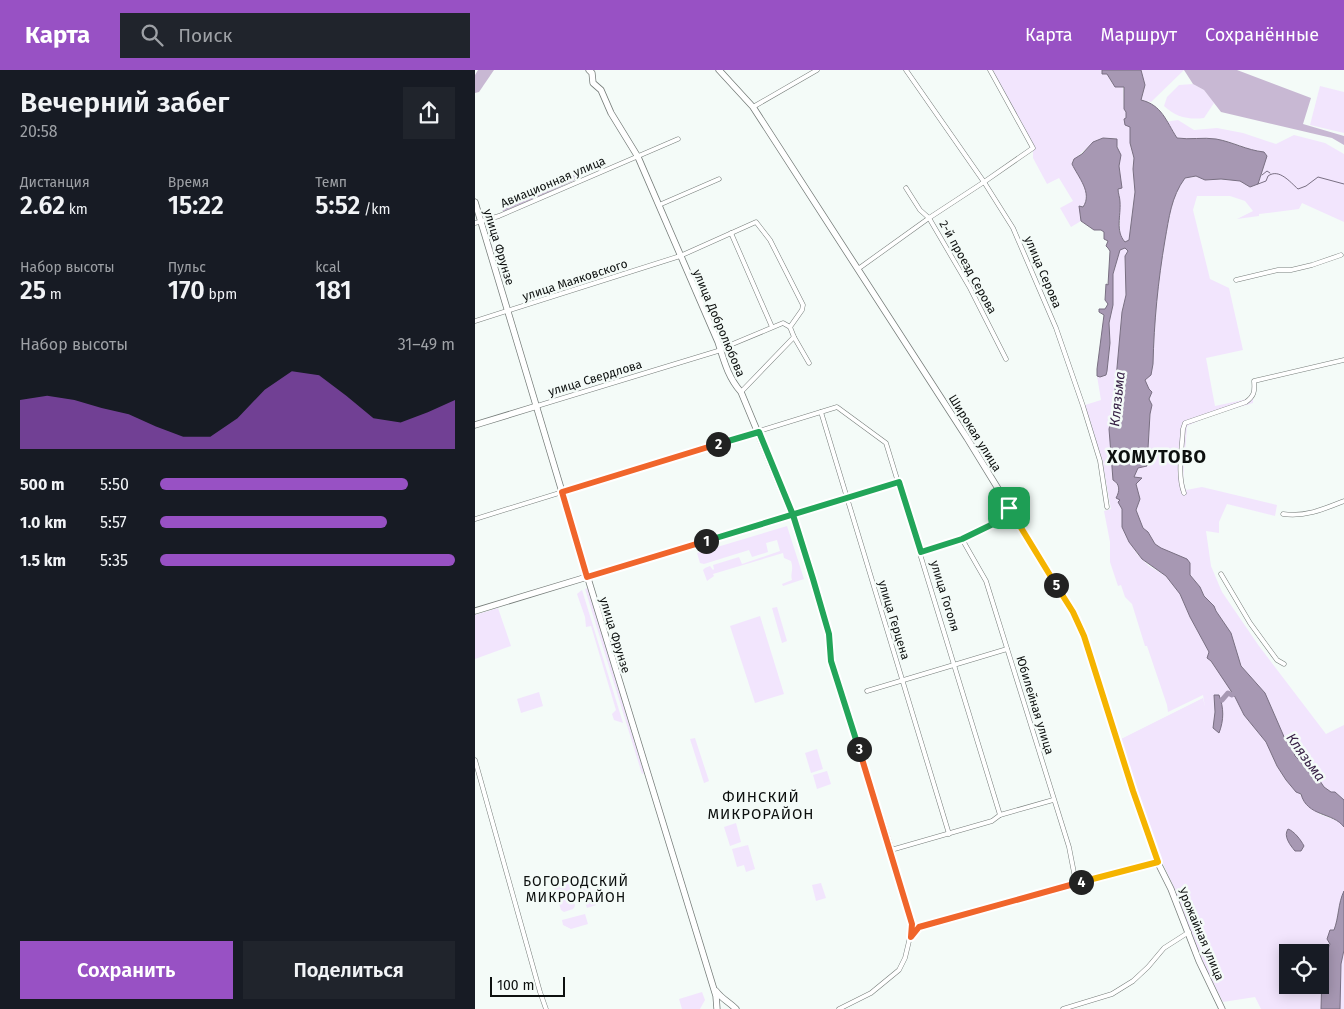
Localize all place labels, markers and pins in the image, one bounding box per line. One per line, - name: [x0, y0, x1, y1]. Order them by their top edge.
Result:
- pin: 2: [705, 432, 731, 456]
- pin: [988, 487, 1030, 529]
- pin: 1: [693, 528, 719, 554]
- pin: 5: [1043, 572, 1069, 598]
- pin: 3: [847, 736, 871, 762]
- pin: 4: [1069, 870, 1093, 894]

